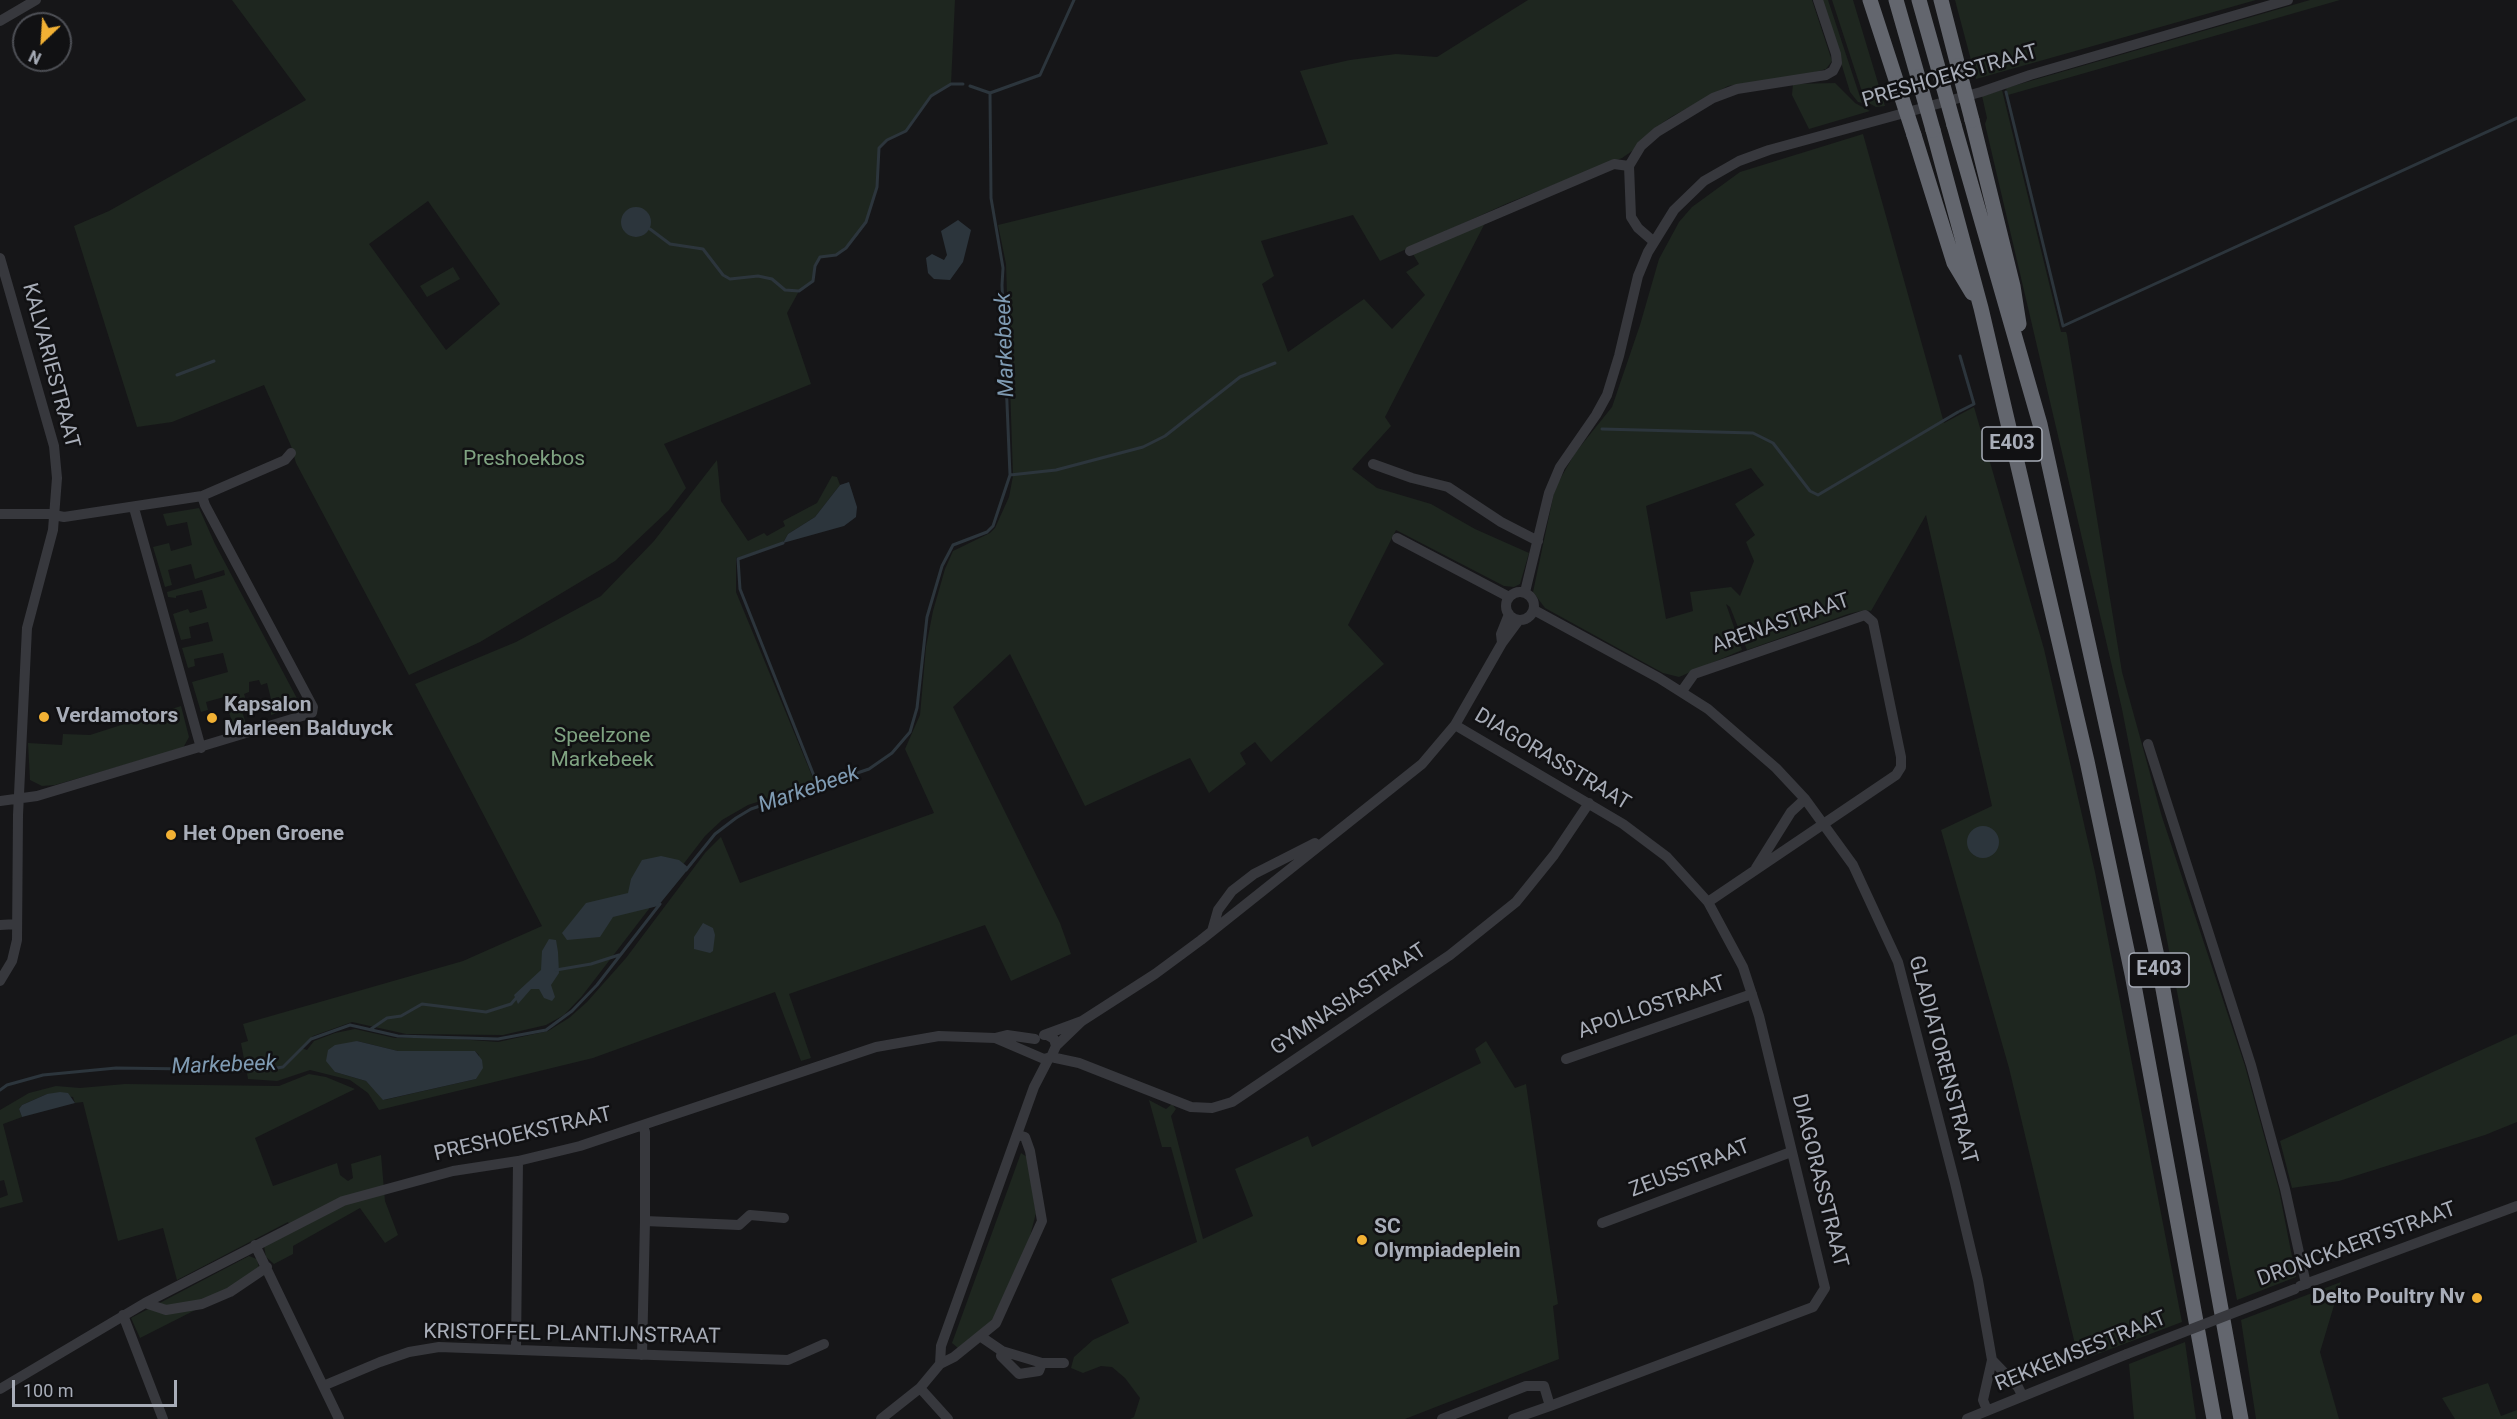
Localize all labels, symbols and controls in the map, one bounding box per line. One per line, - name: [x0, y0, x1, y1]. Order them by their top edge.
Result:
- north arrow: [12, 12, 72, 72]
- street label: PRESHOEKSTRAAT: [1859, 40, 2041, 114]
- text: N: [26, 46, 44, 68]
- street label: KALVARIESTRAAT: [16, 281, 84, 451]
- water label: Markebeek: [991, 292, 1021, 398]
- road number: E403: [1982, 427, 2042, 461]
- park label: Preshoekbos: [463, 447, 585, 473]
- street label: ARENASTRAAT: [1709, 589, 1853, 659]
- place label: Kapsalon Marleen Balduyck: [224, 693, 393, 743]
- street label: DIAGORASSTRAAT: [1469, 703, 1635, 817]
- place label: Verdamotors: [56, 704, 178, 730]
- marker: Verdamotors: [37, 710, 51, 724]
- marker: Kapsalon Marleen Balduyck: [205, 711, 219, 725]
- park label: Speelzone Markebeek: [550, 724, 654, 774]
- water label: Markebeek: [755, 760, 863, 820]
- place label: Het Open Groene: [183, 822, 344, 848]
- marker: Het Open Groene: [164, 828, 178, 842]
- street label: GYMNASIASTRAAT: [1266, 938, 1432, 1062]
- street label: GLADIATORENSTRAAT: [1902, 953, 1982, 1167]
- road number: E403: [2129, 953, 2189, 987]
- street label: APOLLOSTRAAT: [1575, 971, 1729, 1045]
- water label: Markebeek: [171, 1051, 277, 1081]
- street label: DIAGORASSTRAAT: [1785, 1092, 1853, 1270]
- street label: PRESHOEKSTRAAT: [432, 1102, 614, 1168]
- street label: ZEUSSTRAAT: [1626, 1134, 1754, 1204]
- street label: DRONCKAERTSTRAAT: [2254, 1197, 2460, 1293]
- place label: SC Olympiadeplein: [1374, 1215, 1521, 1265]
- marker: SC Olympiadeplein: [1355, 1233, 1369, 1247]
- place label: Delto Poultry Nv: [2312, 1285, 2465, 1311]
- marker: Delto Poultry Nv: [2470, 1291, 2484, 1305]
- street label: REKKEMSESTRAAT: [1992, 1306, 2170, 1398]
- street label: KRISTOFFEL PLANTIJNSTRAAT: [423, 1320, 721, 1350]
- scale bar: [15, 1368, 180, 1406]
- text: 100 m: [23, 1380, 74, 1401]

